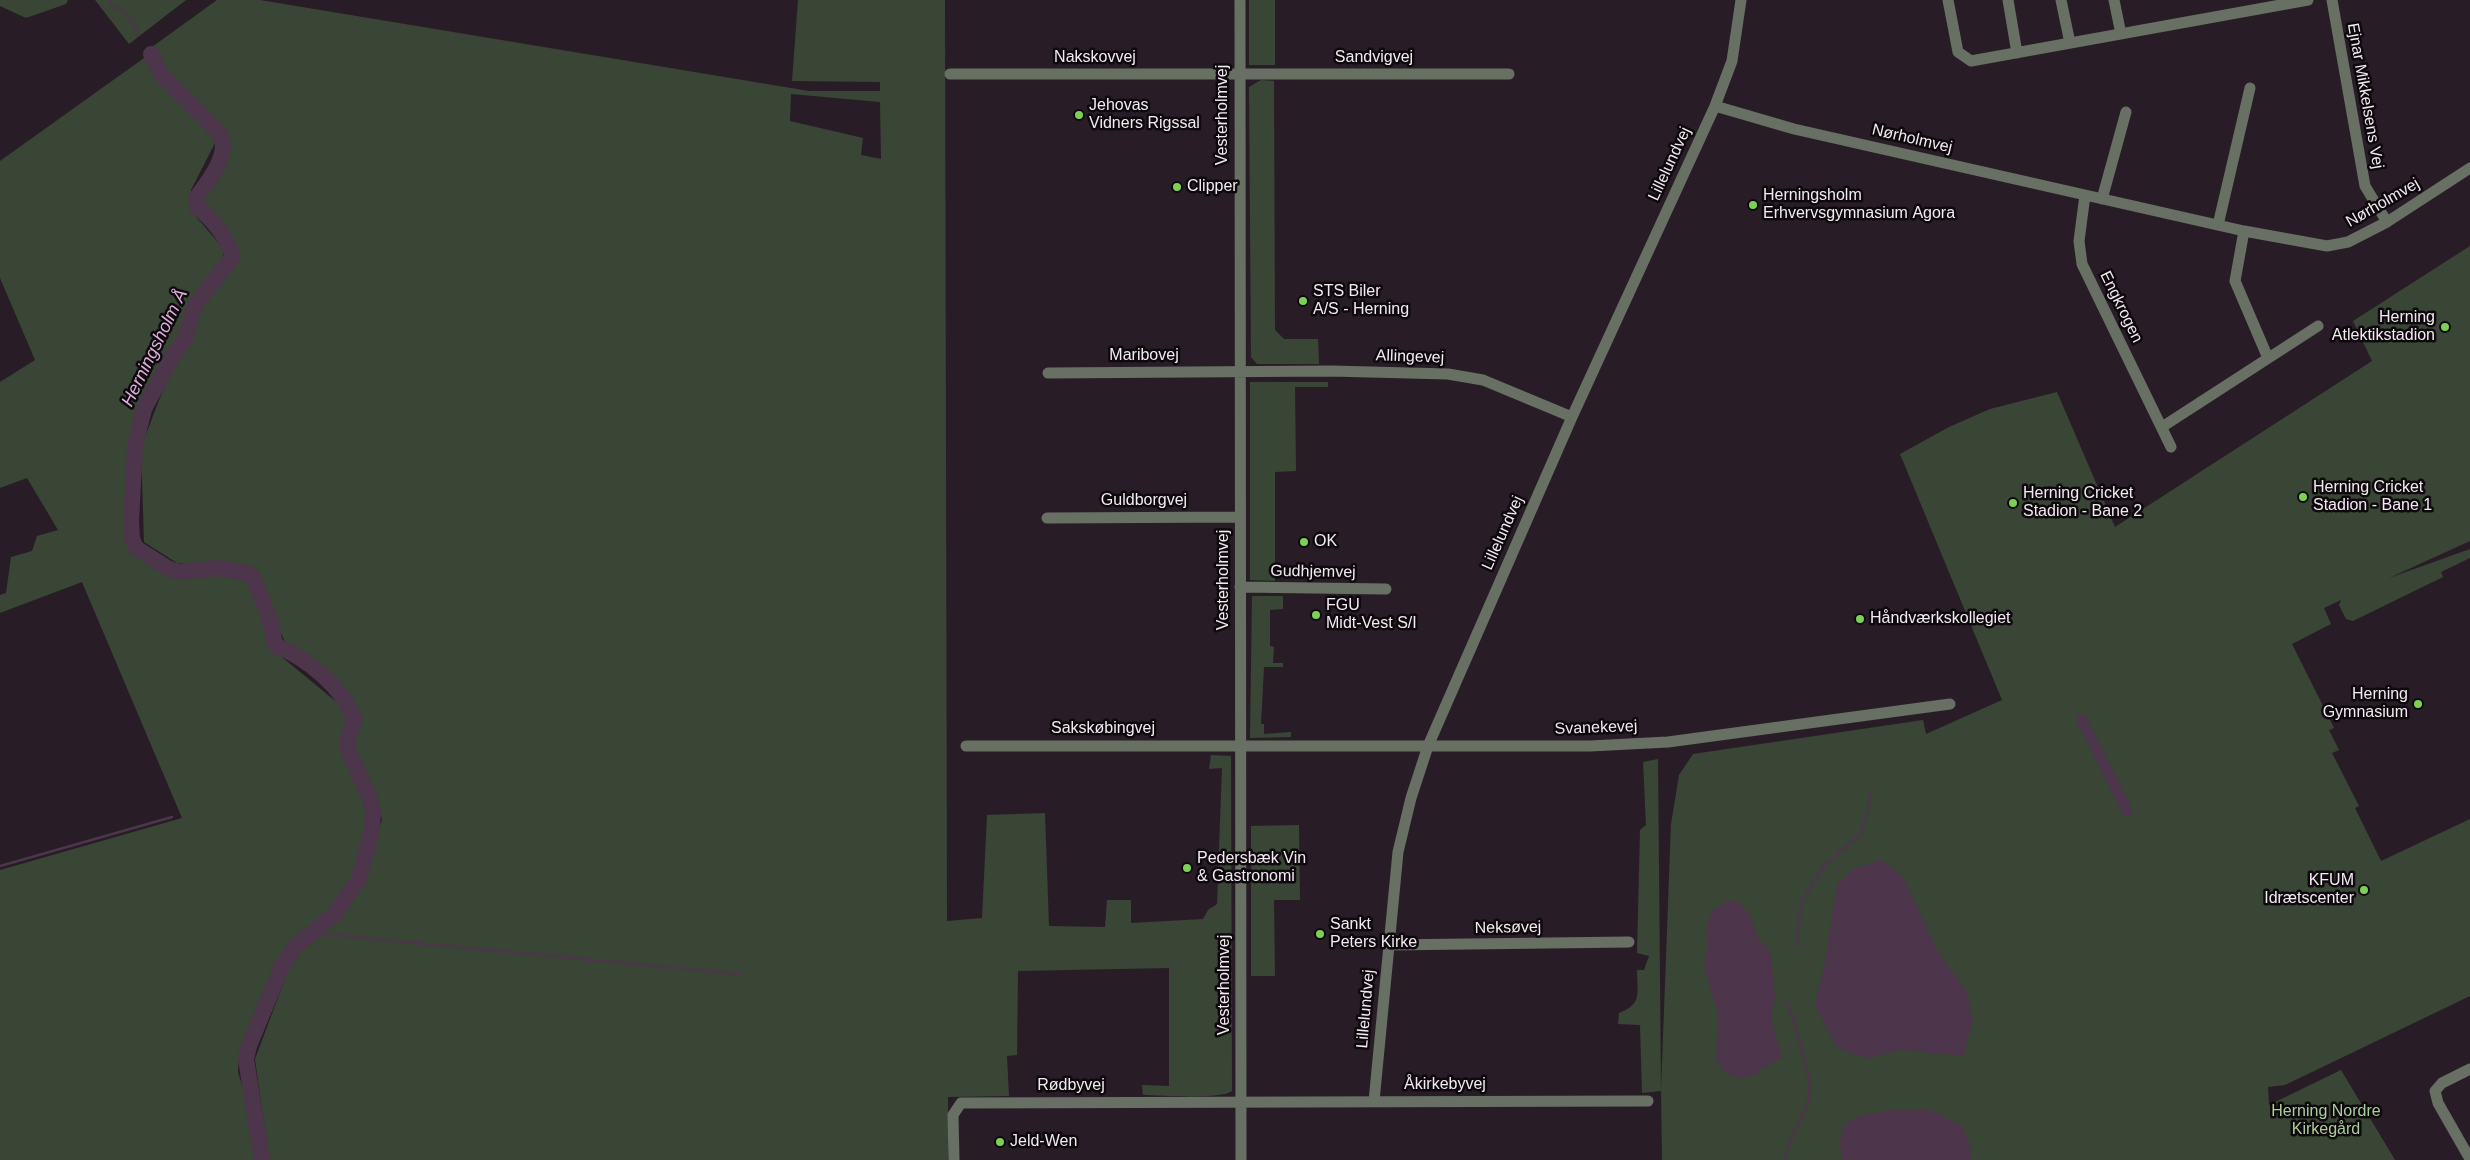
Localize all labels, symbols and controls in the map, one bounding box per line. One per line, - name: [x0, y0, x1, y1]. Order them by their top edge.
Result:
- street label: Ejnar Mikkelsens Vej: [2343, 22, 2387, 170]
- street label: Nakskovvej: [1054, 48, 1136, 68]
- street label: Sandvigvej: [1335, 48, 1413, 68]
- street label: Vesterholmvej: [1213, 65, 1233, 165]
- place label: Jehovas Vidners Rigssal: [1089, 96, 1200, 134]
- marker: Jehovas Vidners Rigssal: [1073, 109, 1085, 121]
- street label: Nørholmvej: [1870, 120, 1954, 158]
- street label: Lillelundvej: [1645, 124, 1695, 204]
- street label: Nørholmvej: [2343, 174, 2423, 232]
- place label: Clipper: [1187, 177, 1238, 197]
- marker: Clipper: [1171, 181, 1183, 193]
- place label: Herningsholm Erhvervsgymnasium Agora: [1763, 186, 1955, 224]
- marker: Herningsholm Erhvervsgymnasium Agora: [1747, 199, 1759, 211]
- street label: Engkrogen: [2095, 268, 2147, 346]
- place label: STS Biler A/S - Herning: [1313, 282, 1409, 320]
- water label: Herningsholm Å: [117, 286, 193, 410]
- marker: STS Biler A/S - Herning: [1297, 295, 1309, 307]
- place label: Herning Atlektikstadion: [2332, 308, 2435, 346]
- marker: Herning Atlektikstadion: [2439, 321, 2451, 333]
- street label: Maribovej: [1109, 346, 1179, 366]
- street label: Allingevej: [1375, 346, 1445, 368]
- place label: Herning Cricket Stadion - Bane 1: [2313, 478, 2432, 516]
- place label: Herning Cricket Stadion - Bane 2: [2023, 484, 2142, 522]
- street label: Guldborgvej: [1101, 491, 1187, 511]
- marker: Herning Cricket Stadion - Bane 1: [2297, 491, 2309, 503]
- street label: Lillelundvej: [1478, 493, 1528, 573]
- marker: Herning Cricket Stadion - Bane 2: [2007, 497, 2019, 509]
- street label: Vesterholmvej: [1214, 530, 1234, 630]
- place label: OK: [1314, 532, 1337, 552]
- marker: OK: [1298, 536, 1310, 548]
- street label: Gudhjemvej: [1270, 562, 1356, 582]
- place label: FGU Midt-Vest S/I: [1326, 596, 1417, 634]
- marker: FGU Midt-Vest S/I: [1310, 609, 1322, 621]
- place label: Håndværkskollegiet: [1870, 609, 2011, 629]
- marker: Håndværkskollegiet: [1854, 613, 1866, 625]
- place label: Herning Gymnasium: [2323, 685, 2408, 723]
- marker: Herning Gymnasium: [2412, 698, 2424, 710]
- street label: Svanekevej: [1554, 717, 1638, 739]
- street label: Sakskøbingvej: [1051, 719, 1155, 739]
- place label: Pedersbæk Vin & Gastronomi: [1197, 849, 1306, 887]
- marker: Pedersbæk Vin & Gastronomi: [1181, 862, 1193, 874]
- place label: KFUM Idrætscenter: [2264, 871, 2354, 909]
- marker: KFUM Idrætscenter: [2358, 884, 2370, 896]
- place label: Sankt Peters Kirke: [1330, 915, 1417, 953]
- street label: Neksøvej: [1474, 918, 1542, 938]
- marker: Sankt Peters Kirke: [1314, 928, 1326, 940]
- street label: Vesterholmvej: [1215, 935, 1235, 1035]
- street label: Lillelundvej: [1353, 969, 1379, 1049]
- street label: Åkirkebyvej: [1404, 1075, 1486, 1095]
- street label: Rødbyvej: [1037, 1076, 1105, 1096]
- park label: Herning Nordre Kirkegård: [2271, 1102, 2381, 1140]
- place label: Jeld-Wen: [1010, 1132, 1077, 1152]
- marker: Jeld-Wen: [994, 1136, 1006, 1148]

